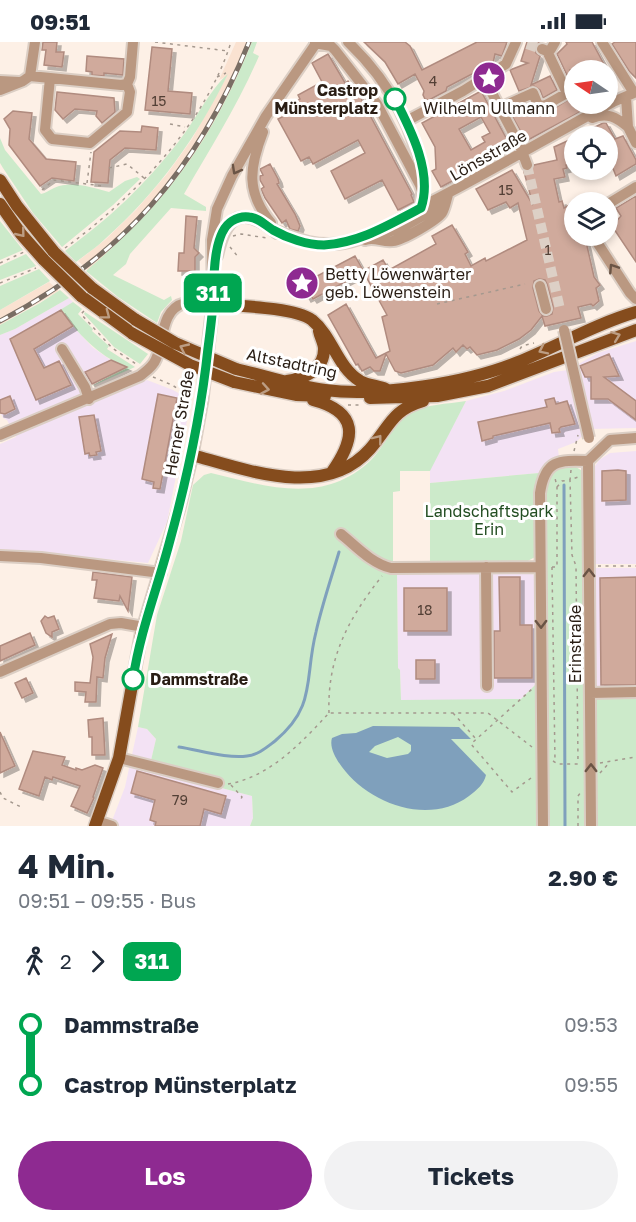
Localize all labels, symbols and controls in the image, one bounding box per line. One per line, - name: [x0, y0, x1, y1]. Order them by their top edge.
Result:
- text: 09:51: [30, 8, 90, 35]
- place icon: Wilhelm Ullmann: [471, 60, 507, 96]
- north arrow: [564, 60, 618, 114]
- map controls: [564, 60, 618, 246]
- house number: 4: [429, 72, 437, 89]
- place label: Castrop Münsterplatz: [274, 80, 378, 118]
- marker: Castrop Münsterplatz: [384, 88, 406, 110]
- house number: 15: [152, 92, 166, 109]
- place label: Wilhelm Ullmann: [423, 98, 555, 118]
- street label: Lönsstraße: [446, 125, 530, 185]
- button: locate: [564, 126, 618, 180]
- one-way arrow: [232, 164, 243, 174]
- house number: 15: [499, 181, 513, 198]
- button: layers: [564, 192, 618, 246]
- one-way arrow: [14, 226, 25, 237]
- house number: 1: [545, 241, 552, 258]
- place label: Betty Löwenwärter geb. Löwenstein: [325, 264, 471, 302]
- one-way arrow: [609, 264, 621, 274]
- place icon: Betty Löwenwärter geb. Löwenstein: [284, 265, 320, 301]
- line badge: 311: [178, 274, 248, 312]
- text: 311: [196, 280, 230, 306]
- one-way arrow: [100, 308, 111, 319]
- one-way arrow: [611, 331, 621, 344]
- one-way arrow: [180, 343, 191, 355]
- one-way arrow: [539, 343, 550, 355]
- street label: Altstadtring: [245, 344, 339, 382]
- street label: Herner Straße: [160, 369, 198, 477]
- one-way arrow: [259, 382, 269, 395]
- one-way arrow: [370, 434, 381, 445]
- park label: Landschaftspark Erin: [424, 501, 554, 539]
- one-way arrow: [583, 568, 595, 577]
- house number: 18: [417, 601, 433, 618]
- street label: Erinstraße: [565, 605, 585, 683]
- one-way arrow: [535, 619, 547, 628]
- marker: Dammstraße: [122, 668, 144, 690]
- place label: Dammstraße: [150, 669, 248, 689]
- one-way arrow: [585, 763, 597, 772]
- house number: 79: [172, 791, 188, 808]
- text: 4 Min.: [18, 846, 116, 885]
- text: 2.90 €: [548, 864, 618, 891]
- text: 09:51 – 09:55 · Bus: [18, 888, 196, 912]
- icon: walk: [18, 945, 51, 978]
- icon: forward: [81, 945, 114, 978]
- text: 311: [135, 948, 169, 974]
- text: 2: [60, 949, 72, 973]
- text: Dammstraße: [64, 1011, 199, 1038]
- text: 09:53: [564, 1012, 618, 1036]
- text: Castrop Münsterplatz: [64, 1071, 296, 1098]
- text: 09:55: [564, 1072, 618, 1096]
- button: Los: [18, 1141, 312, 1210]
- button: Tickets: [324, 1141, 618, 1210]

